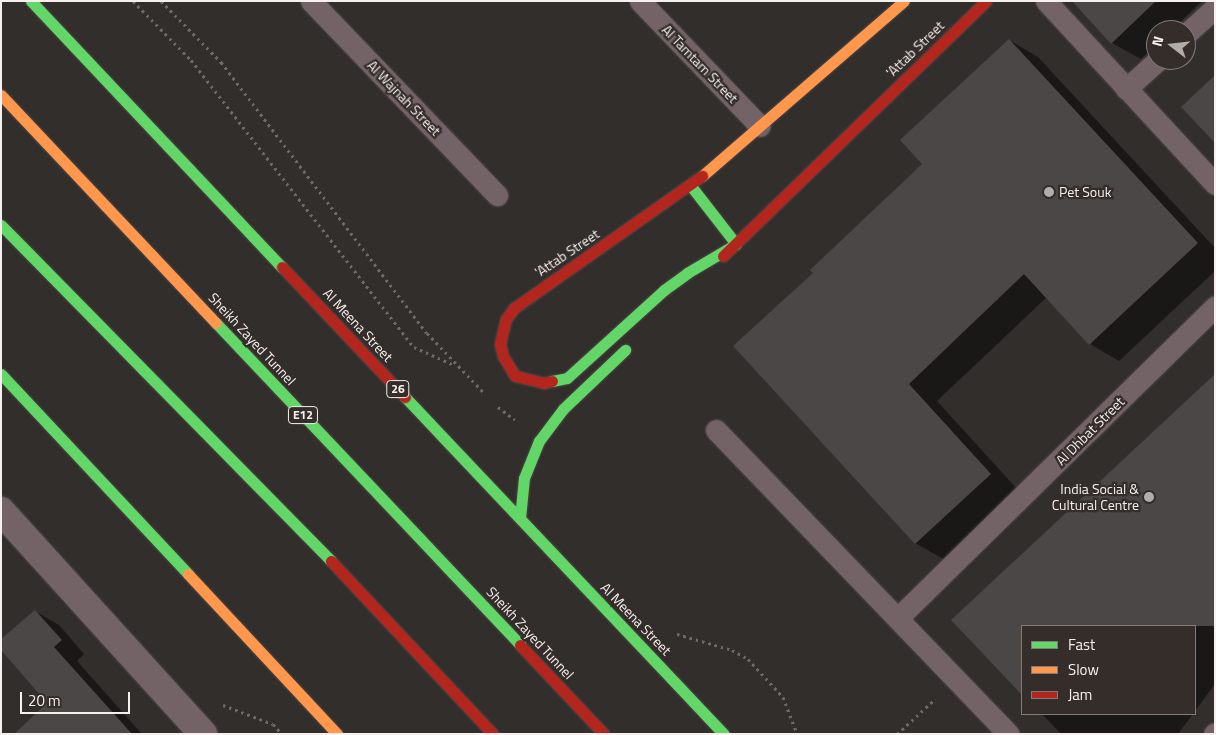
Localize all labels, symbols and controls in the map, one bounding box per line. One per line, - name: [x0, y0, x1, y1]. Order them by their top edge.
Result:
- street label: 'Attab Street: [883, 17, 947, 81]
- north arrow: [1146, 20, 1196, 70]
- street label: Al Tamtam Street: [658, 21, 742, 107]
- text: N: [1146, 33, 1168, 49]
- street label: Al Wajnah Street: [364, 57, 444, 139]
- place label: Pet Souk: [1059, 184, 1111, 200]
- marker: Pet Souk: [1043, 186, 1055, 198]
- street label: 'Attab Street: [532, 225, 602, 281]
- street label: Al Meena Street: [320, 285, 396, 365]
- street label: Sheikh Zayed Tunnel: [205, 289, 299, 389]
- road number: 26: [386, 379, 410, 398]
- street label: Al Dhbat Street: [1052, 393, 1128, 469]
- road number: E12: [287, 406, 319, 424]
- place label: India Social & Cultural Centre: [1052, 481, 1139, 514]
- marker: India Social & Cultural Centre: [1143, 491, 1155, 503]
- street label: Al Meena Street: [597, 579, 675, 659]
- street label: Sheikh Zayed Tunnel: [483, 583, 577, 683]
- legend: [1021, 625, 1196, 715]
- text: Fast: [1068, 633, 1095, 656]
- text: Slow: [1068, 658, 1099, 681]
- scale bar: [22, 682, 132, 714]
- text: Jam: [1068, 683, 1092, 706]
- text: 20 m: [28, 689, 61, 712]

